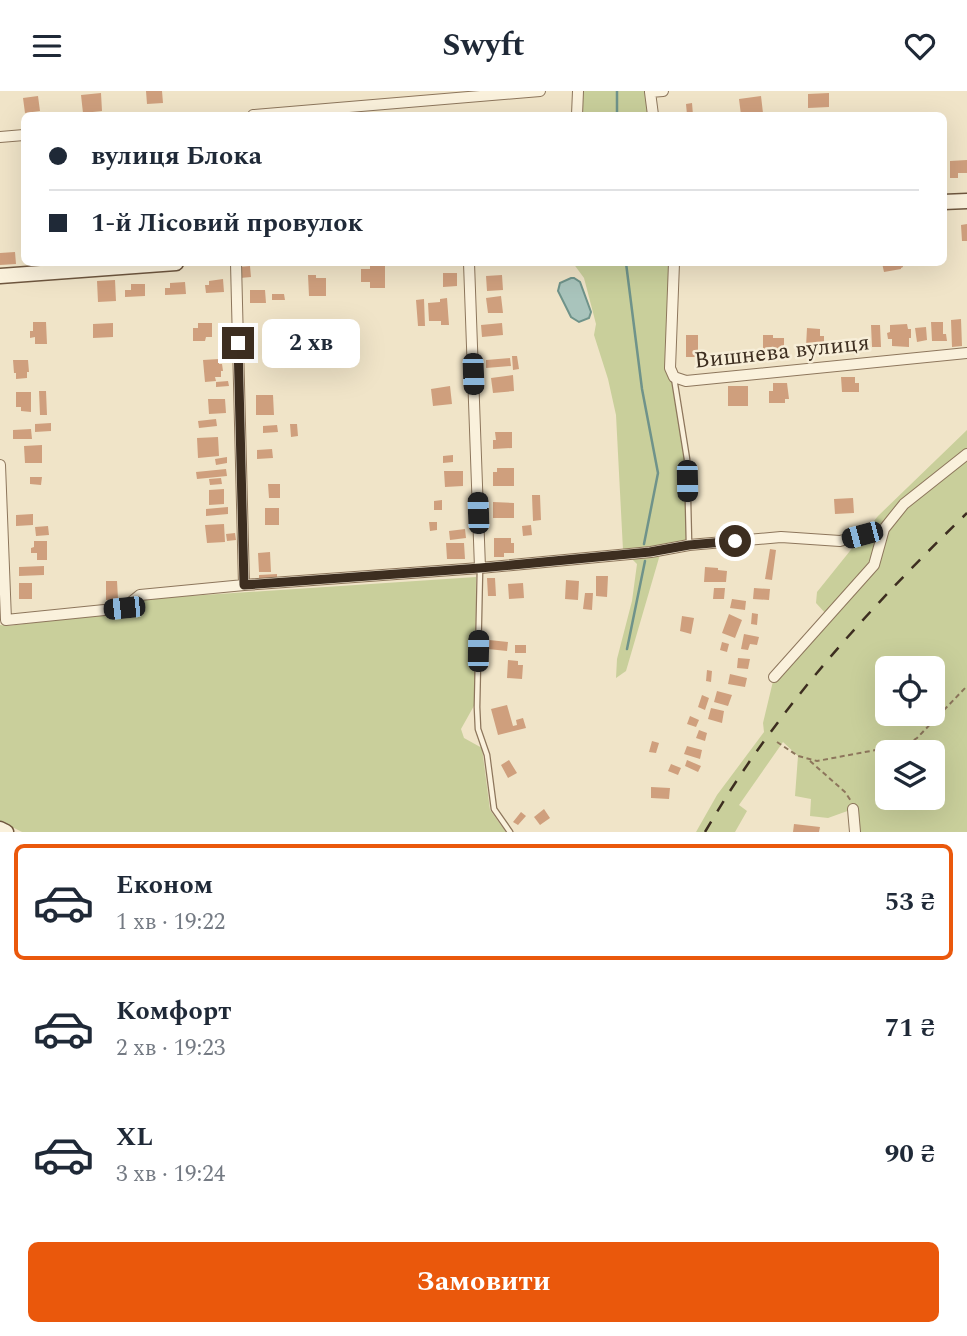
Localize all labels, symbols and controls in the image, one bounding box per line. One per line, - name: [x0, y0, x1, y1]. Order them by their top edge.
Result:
- text: Swyft: [442, 21, 525, 70]
- icon: menu: [28, 27, 66, 65]
- icon: heart: [901, 27, 939, 65]
- text: вулиця Блока: [91, 136, 262, 176]
- text: 1-й Лісовий провулок: [91, 203, 363, 243]
- callout: 2 хв: [262, 319, 360, 367]
- street label: Вишнева вулиця: [693, 325, 871, 379]
- text: 2 хв: [289, 326, 333, 361]
- route end: [222, 327, 254, 359]
- car: [462, 353, 485, 395]
- car: [677, 460, 698, 502]
- car: [467, 492, 490, 534]
- car: [839, 519, 886, 551]
- route start: [719, 525, 751, 557]
- car: [103, 595, 146, 621]
- car: [468, 630, 489, 672]
- map controls: [875, 656, 945, 810]
- button: locate: [875, 656, 945, 726]
- button: layers: [875, 740, 945, 810]
- text: Економ: [116, 865, 213, 905]
- icon: car: [32, 871, 95, 934]
- text: 53 ₴: [885, 882, 935, 922]
- text: 1 хв · 19:22: [116, 905, 225, 940]
- text: Комфорт: [116, 991, 231, 1031]
- icon: car: [32, 997, 95, 1060]
- text: 71 ₴: [885, 1008, 935, 1048]
- text: 2 хв · 19:23: [116, 1031, 225, 1066]
- text: XL: [116, 1117, 153, 1157]
- icon: car: [32, 1123, 95, 1186]
- text: 90 ₴: [885, 1134, 935, 1174]
- text: 3 хв · 19:24: [116, 1157, 225, 1192]
- button: Замовити: [28, 1242, 939, 1322]

